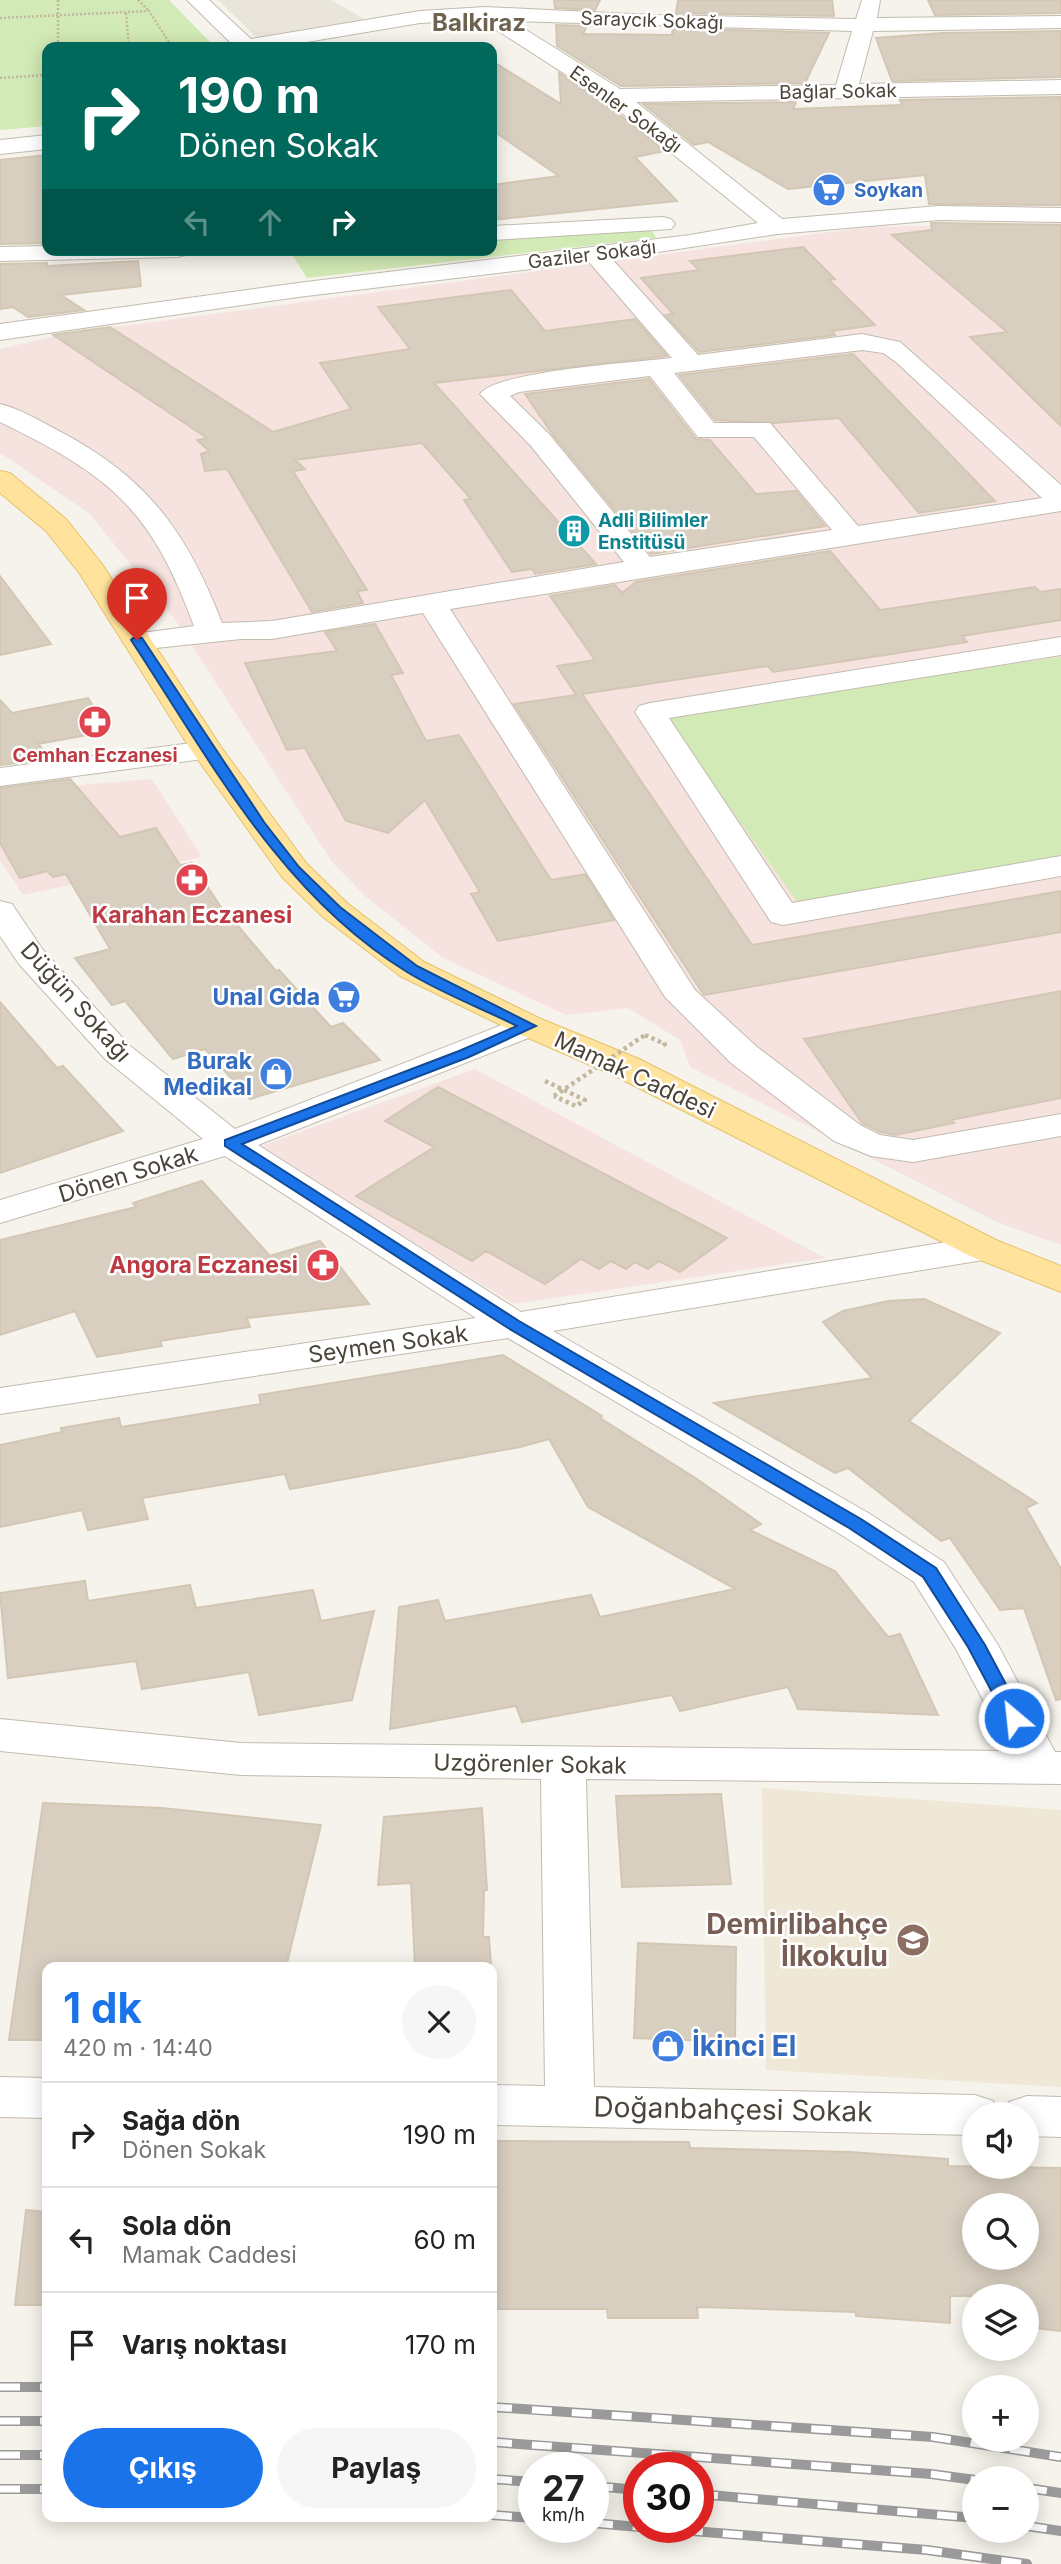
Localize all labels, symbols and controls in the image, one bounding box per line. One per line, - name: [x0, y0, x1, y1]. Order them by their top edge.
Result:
- street label: Saraycık Sokağı: [580, 7, 724, 34]
- district label: Balkiraz: [432, 8, 526, 37]
- street label: Esenler Sokağı: [565, 61, 686, 158]
- text: 190 m: [178, 66, 320, 125]
- icon: right: [63, 70, 154, 161]
- street label: Bağlar Sokak: [779, 79, 898, 104]
- text: Dönen Sokak: [178, 126, 379, 165]
- supermarket icon: Soykan: [810, 171, 848, 209]
- place label: Soykan: [854, 179, 923, 202]
- icon: left: [178, 203, 216, 241]
- icon: ahead: [251, 203, 289, 241]
- icon: right: [324, 203, 362, 241]
- street label: Gaziler Sokağı: [527, 235, 658, 274]
- place label: Adli Bilimler Enstitüsü: [598, 509, 708, 554]
- building icon: Adli Bilimler Enstitüsü: [555, 512, 593, 550]
- pin: [107, 568, 167, 640]
- icon: arrive: [118, 579, 156, 617]
- pharmacy icon: Cemhan Eczanesi: [76, 703, 114, 741]
- place label: Cemhan Eczanesi: [12, 744, 178, 767]
- pharmacy icon: Karahan Eczanesi: [173, 861, 211, 899]
- place label: Karahan Eczanesi: [92, 901, 292, 929]
- street label: Düğün Sokağı: [15, 936, 137, 1068]
- supermarket icon: Unal Gida: [325, 978, 363, 1016]
- place label: Unal Gida: [212, 983, 320, 1011]
- street label: Mamak Caddesi: [550, 1025, 720, 1125]
- place label: Burak Medikal: [163, 1047, 253, 1101]
- shop icon: Burak Medikal: [257, 1055, 295, 1093]
- street label: Dönen Sokak: [55, 1139, 201, 1208]
- pharmacy icon: Angora Eczanesi: [304, 1246, 342, 1284]
- place label: Angora Eczanesi: [109, 1251, 298, 1279]
- street label: Seymen Sokak: [306, 1319, 470, 1369]
- position arrow: [977, 1681, 1051, 1755]
- street label: Uzgörenler Sokak: [433, 1748, 627, 1780]
- place label: Demirlibahçe İlkokulu: [706, 1907, 888, 1973]
- school or university icon: Demirlibahçe İlkokulu: [894, 1921, 932, 1959]
- text: 1 dk: [63, 1982, 142, 2033]
- button: close: [402, 1985, 476, 2059]
- shop icon: İkinci El: [649, 2027, 687, 2065]
- place label: İkinci El: [692, 2028, 796, 2063]
- text: 420 m · 14:40: [63, 2034, 213, 2062]
- street label: Doğanbahçesi Sokak: [593, 2090, 873, 2128]
- map controls: [962, 2102, 1039, 2543]
- button: sound: [962, 2102, 1039, 2179]
- text: Sağa dön: [122, 2105, 240, 2136]
- icon: right: [63, 2116, 101, 2154]
- text: 190 m: [403, 2119, 476, 2150]
- text: Dönen Sokak: [122, 2136, 266, 2164]
- button: search: [962, 2193, 1039, 2270]
- text: Sola dön: [122, 2210, 232, 2241]
- icon: left: [63, 2221, 101, 2259]
- text: 60 m: [413, 2224, 476, 2255]
- text: Mamak Caddesi: [122, 2241, 297, 2269]
- button: layers: [962, 2284, 1039, 2361]
- icon: arrive: [63, 2326, 101, 2364]
- text: Varış noktası: [122, 2329, 287, 2360]
- text: 170 m: [405, 2329, 476, 2360]
- button: +: [962, 2375, 1039, 2452]
- button: Çıkış: [63, 2428, 263, 2508]
- button: Paylaş: [277, 2428, 476, 2508]
- speed limit sign: 30: [623, 2452, 714, 2543]
- button: −: [962, 2466, 1039, 2543]
- text: 27: [542, 2467, 585, 2509]
- text: km/h: [542, 2504, 585, 2525]

